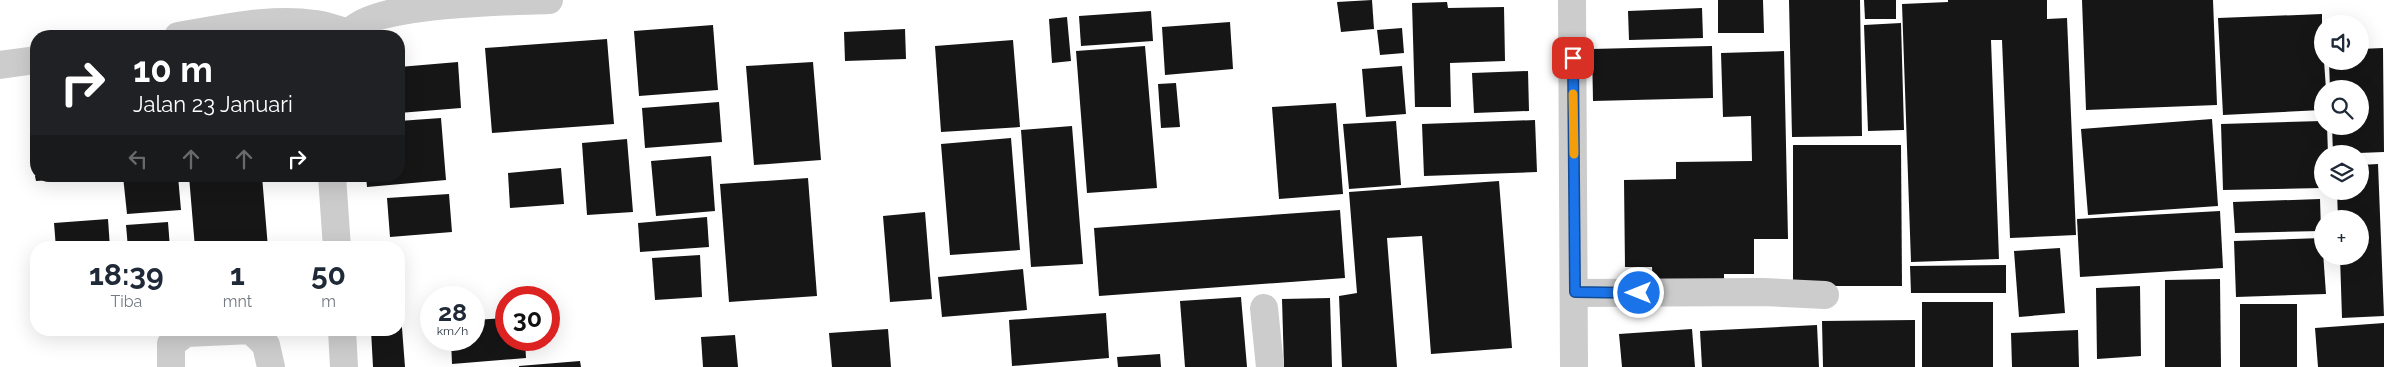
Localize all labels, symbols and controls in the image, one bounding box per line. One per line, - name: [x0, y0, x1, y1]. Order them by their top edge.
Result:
- map controls: [2314, 15, 2369, 265]
- button: sound: [2314, 15, 2369, 70]
- pin: [1552, 37, 1594, 79]
- icon: arrive: [1559, 44, 1587, 72]
- text: 10 m: [133, 49, 213, 90]
- icon: right: [50, 50, 115, 115]
- button: search: [2314, 80, 2369, 135]
- text: Jalan 23 Januari: [133, 91, 293, 117]
- icon: left: [124, 145, 152, 173]
- icon: ahead: [177, 145, 205, 173]
- icon: ahead: [230, 145, 258, 173]
- icon: right: [283, 145, 311, 173]
- button: layers: [2314, 145, 2369, 200]
- button: +: [2314, 210, 2369, 265]
- text: 18:39: [89, 257, 164, 292]
- text: 1: [230, 257, 245, 292]
- text: 50: [311, 257, 346, 292]
- position arrow: [1612, 266, 1664, 318]
- speed limit sign: 30: [495, 286, 560, 351]
- text: Tiba: [110, 292, 142, 311]
- text: mnt: [223, 292, 252, 311]
- text: m: [321, 292, 336, 311]
- text: 28: [438, 297, 467, 327]
- text: km/h: [437, 324, 468, 338]

